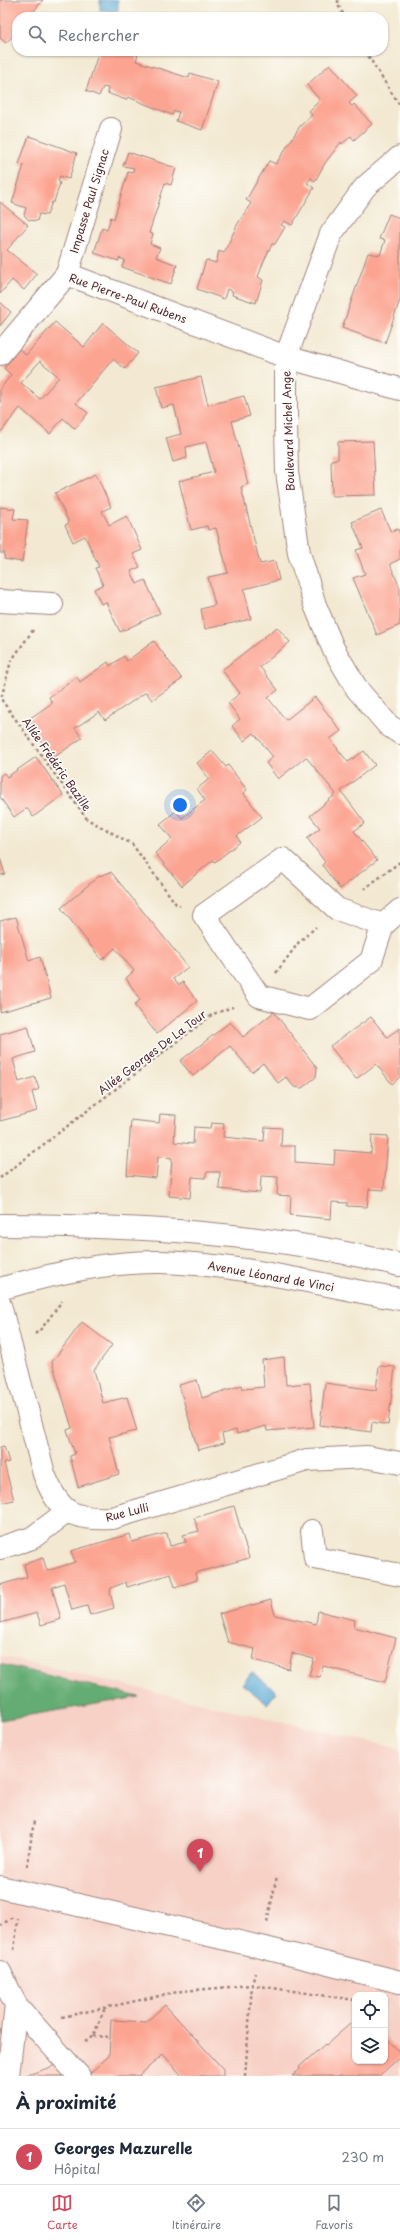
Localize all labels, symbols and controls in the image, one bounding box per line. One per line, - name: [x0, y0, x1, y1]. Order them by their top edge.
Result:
- search box: [12, 12, 388, 56]
- icon: search: [26, 23, 48, 45]
- text: Rechercher: [58, 23, 139, 46]
- street label: Impasse Paul Signac: [65, 147, 113, 255]
- street label: Rue Pierre-Paul Rubens: [67, 269, 189, 327]
- street label: Boulevard Michel Ange: [277, 371, 299, 491]
- street label: Allée Frédéric Bazille: [18, 714, 96, 814]
- your location: [170, 795, 190, 815]
- street label: Allée Georges De La Tour: [94, 1005, 210, 1098]
- street label: Avenue Léonard de Vinci: [206, 1257, 336, 1295]
- street label: Rue Lulli: [104, 1498, 150, 1526]
- pin: 1: [187, 1839, 213, 1872]
- map controls: [352, 1992, 388, 2064]
- button: locate: [352, 1992, 388, 2028]
- button: layers: [352, 2028, 388, 2064]
- text: À proximité: [16, 2089, 116, 2115]
- text: Georges Mazurelle: [54, 2136, 192, 2159]
- text: 1: [26, 2147, 32, 2166]
- text: 230 m: [342, 2147, 384, 2166]
- text: Hôpital: [54, 2159, 100, 2178]
- tab: Carte: [47, 2192, 78, 2233]
- tab: Itinéraire: [172, 2192, 221, 2233]
- tab: Favoris: [315, 2192, 353, 2233]

